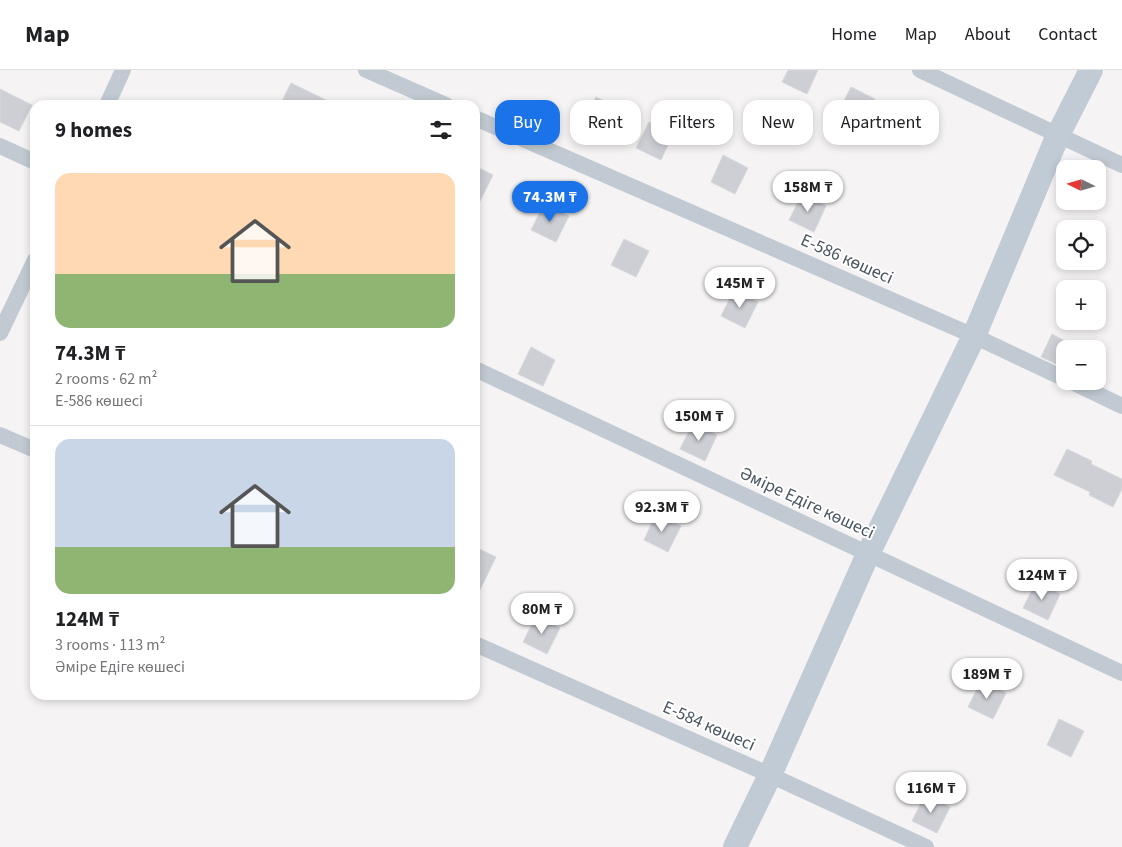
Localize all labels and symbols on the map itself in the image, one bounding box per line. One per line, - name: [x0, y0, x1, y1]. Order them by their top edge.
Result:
- north arrow: [1056, 160, 1106, 210]
- pin: 158M ₸: [767, 170, 849, 213]
- pin: 74.3M ₸: [504, 180, 596, 223]
- street label: Е-586 көшесі: [797, 227, 897, 291]
- pin: 145M ₸: [699, 266, 781, 309]
- pin: 150M ₸: [658, 400, 740, 442]
- street label: Әміре Едіге көшесі: [735, 461, 879, 545]
- pin: 92.3M ₸: [616, 490, 708, 533]
- pin: 124M ₸: [1001, 558, 1083, 601]
- pin: 80M ₸: [507, 592, 577, 635]
- pin: 189M ₸: [946, 658, 1028, 700]
- street label: Е-584 көшесі: [659, 694, 759, 758]
- pin: 116M ₸: [890, 772, 972, 814]

